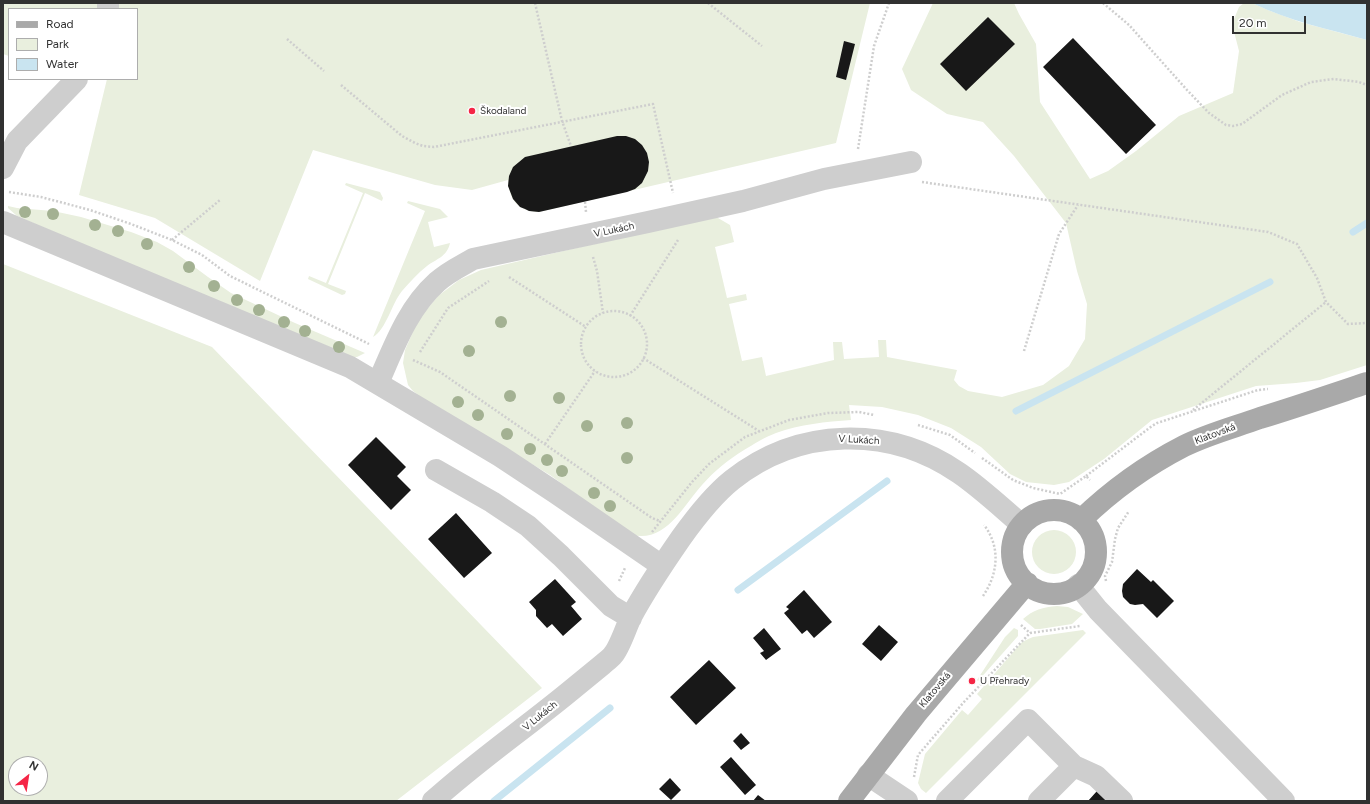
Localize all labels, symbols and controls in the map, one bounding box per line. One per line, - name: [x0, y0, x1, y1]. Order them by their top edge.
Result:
- legend: [8, 8, 138, 80]
- scale bar: [1234, 8, 1308, 34]
- text: 20 m: [1239, 16, 1267, 30]
- text: Road: [46, 17, 74, 31]
- text: Park: [46, 37, 69, 51]
- text: Water: [46, 57, 78, 71]
- place label: Škodaland: [480, 105, 526, 117]
- marker: Škodaland: [467, 106, 477, 116]
- street label: V Lukách: [593, 220, 635, 240]
- street label: Klatovská: [1193, 421, 1237, 447]
- street label: V Lukách: [838, 433, 880, 447]
- street label: Klatovská: [917, 670, 953, 710]
- place label: U Přehrady: [980, 675, 1029, 687]
- marker: U Přehrady: [967, 676, 977, 686]
- street label: V Lukách: [520, 698, 560, 734]
- north arrow: [8, 756, 48, 796]
- text: N: [27, 758, 41, 774]

